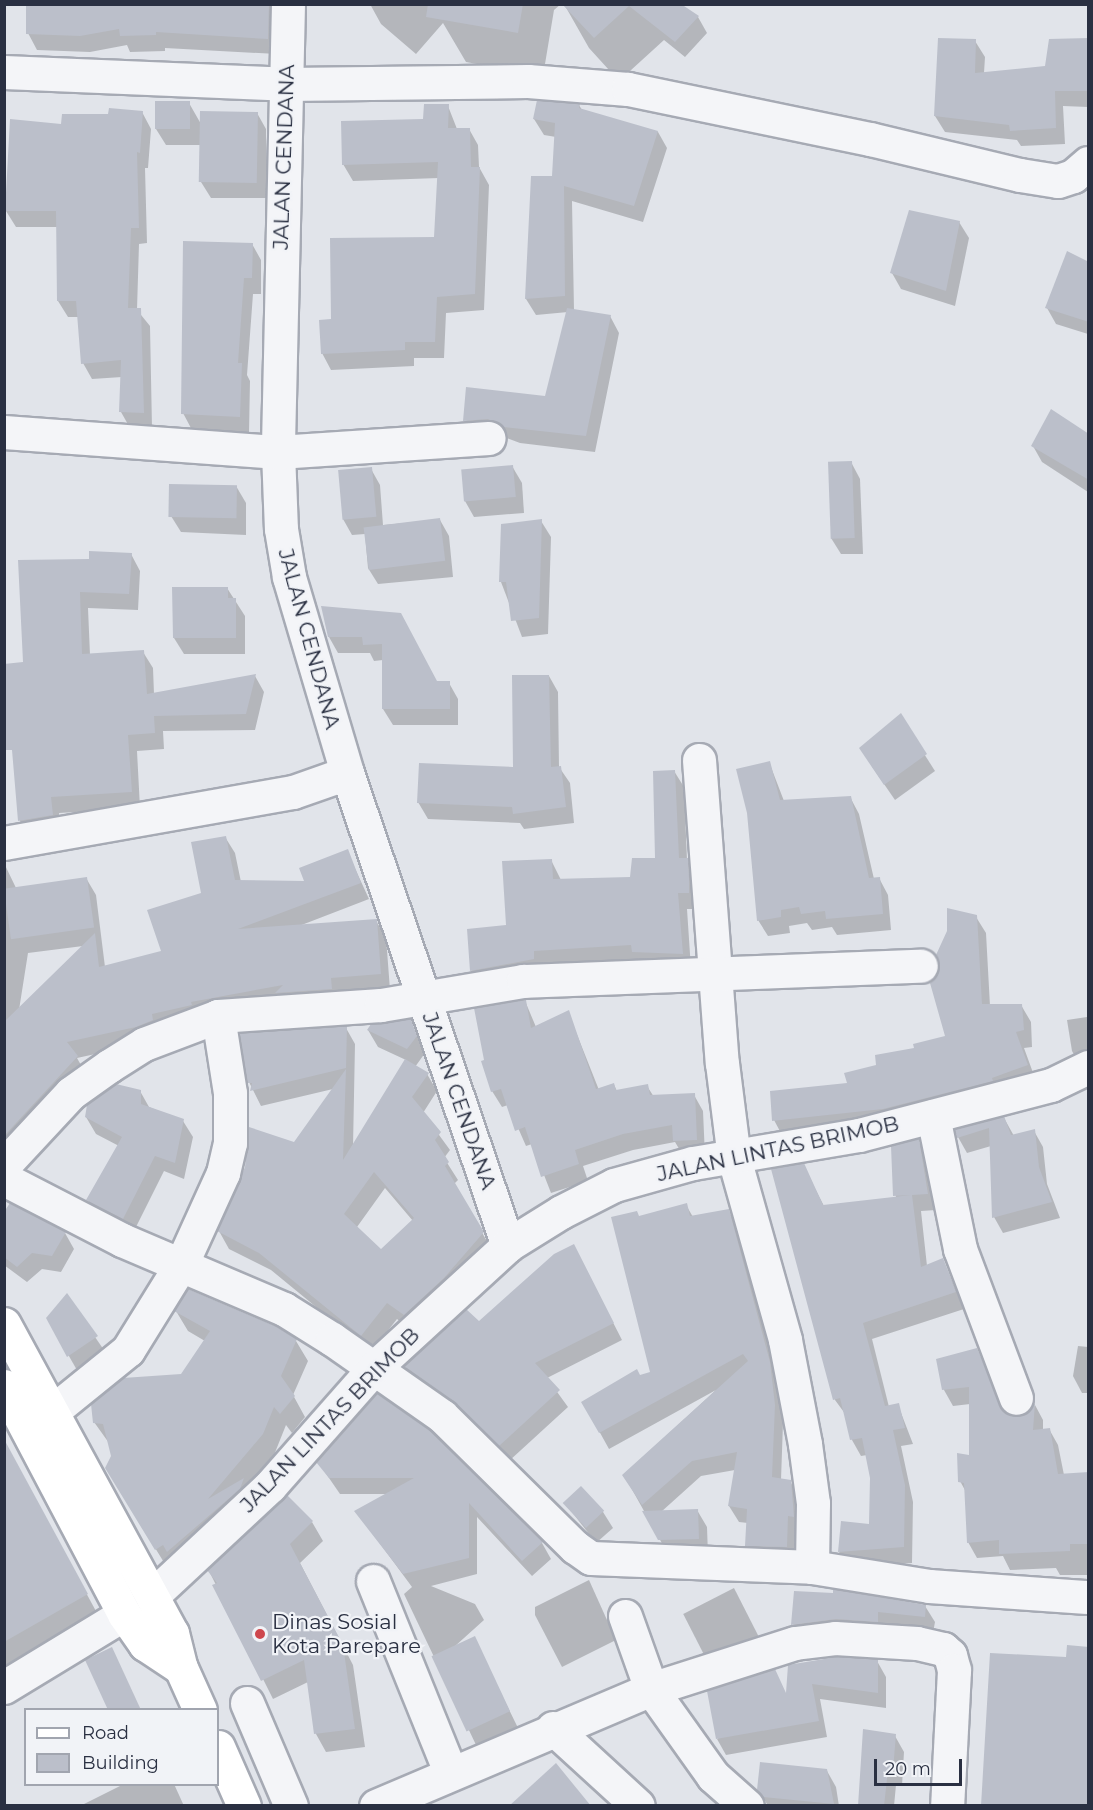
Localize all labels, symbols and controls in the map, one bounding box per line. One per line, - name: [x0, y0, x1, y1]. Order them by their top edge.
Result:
- street label: JALAN CENDANA: [268, 64, 300, 250]
- street label: JALAN CENDANA: [273, 546, 345, 732]
- street label: JALAN CENDANA: [417, 1009, 501, 1193]
- street label: JALAN LINTAS BRIMOB: [655, 1111, 901, 1187]
- street label: JALAN LINTAS BRIMOB: [235, 1323, 425, 1517]
- place label: Dinas Sosial Kota Parepare: [272, 1609, 421, 1659]
- marker: Dinas Sosial Kota Parepare: [253, 1627, 267, 1641]
- legend: [24, 1708, 219, 1786]
- text: Road: [82, 1722, 129, 1744]
- scale bar: [877, 1747, 966, 1785]
- text: Building: [82, 1752, 159, 1774]
- text: 20 m: [885, 1758, 931, 1780]

